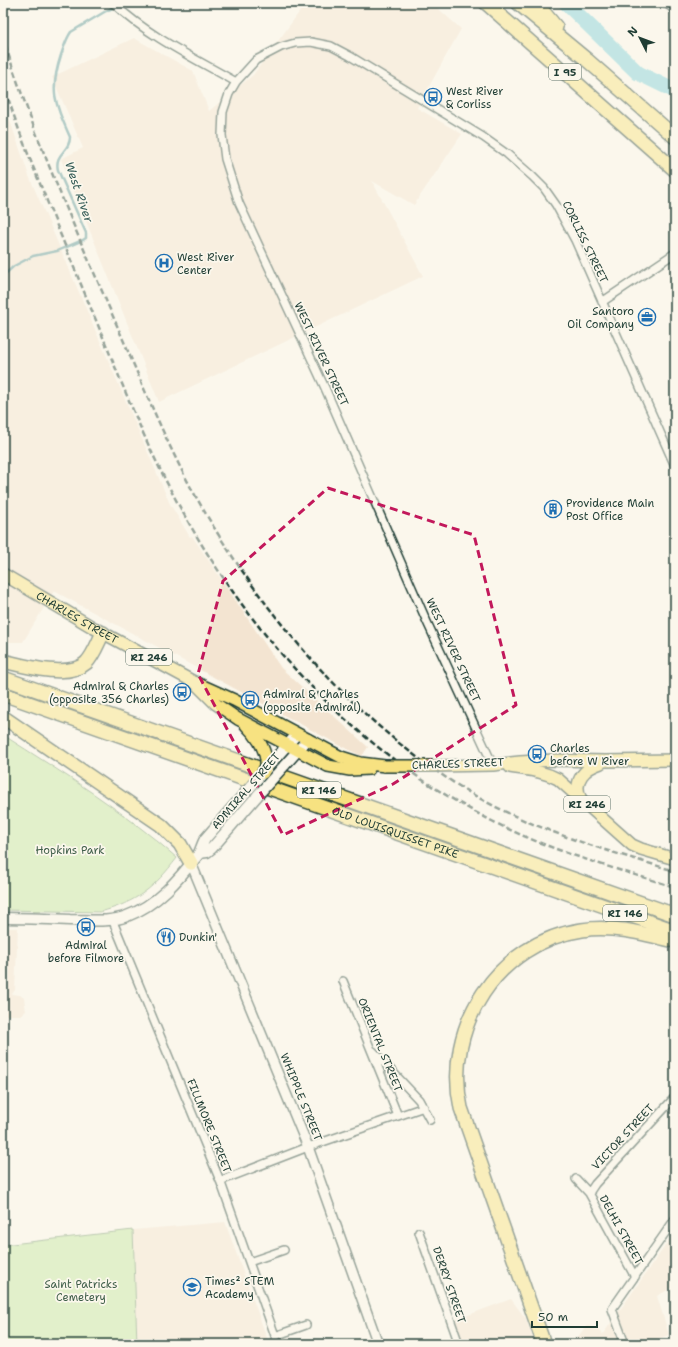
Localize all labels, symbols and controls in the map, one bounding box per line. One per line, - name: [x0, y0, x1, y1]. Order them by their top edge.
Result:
- north arrow: [620, 18, 660, 58]
- text: N: [624, 23, 642, 40]
- road number: I 95: [549, 64, 581, 80]
- place label: West River & Corliss: [446, 84, 504, 112]
- bus stop icon: West River & Corliss: [423, 87, 443, 107]
- water label: West River: [61, 159, 97, 225]
- street label: CORLISS STREET: [559, 198, 612, 286]
- place label: West River Center: [177, 250, 235, 278]
- hospital icon: West River Center: [154, 253, 174, 273]
- street label: WEST RIVER STREET: [290, 299, 352, 409]
- place label: Santoro Oil Company: [567, 304, 634, 332]
- office icon: Santoro Oil Company: [637, 307, 657, 327]
- place label: Providence Main Post Office: [566, 496, 655, 524]
- building icon: Providence Main Post Office: [543, 499, 563, 519]
- street label: CHARLES STREET: [33, 588, 121, 647]
- street label: WEST RIVER STREET: [422, 595, 484, 705]
- road number: RI 246: [126, 649, 172, 665]
- place label: Admiral & Charles (opposite 356 Charles): [49, 679, 169, 707]
- bus stop icon: Admiral & Charles (opposite 356 Charles): [172, 682, 192, 702]
- place label: Admiral & Charles (opposite Admiral): [263, 687, 361, 715]
- bus stop icon: Admiral & Charles (opposite Admiral): [240, 690, 260, 710]
- place label: Charles before W River: [550, 741, 629, 769]
- bus stop icon: Charles before W River: [527, 744, 547, 764]
- street label: ADMIRAL STREET: [208, 749, 284, 833]
- street label: CHARLES STREET: [412, 755, 505, 773]
- road number: RI 146: [297, 782, 341, 798]
- road number: RI 246: [564, 796, 610, 812]
- street label: OLD LOUISQUISSET PIKE: [330, 803, 461, 862]
- park label: Hopkins Park: [35, 843, 105, 858]
- road number: RI 146: [603, 905, 647, 921]
- bus stop icon: Admiral before Filmore: [76, 917, 96, 937]
- restaurant icon: Dunkin': [156, 927, 176, 947]
- place label: Dunkin': [179, 930, 217, 945]
- place label: Admiral before Filmore: [48, 938, 124, 966]
- street label: ORIENTAL STREET: [354, 996, 406, 1095]
- street label: WHIPPLE STREET: [277, 1051, 326, 1143]
- street label: FILLMORE STREET: [183, 1077, 235, 1176]
- street label: VICTOR STREET: [588, 1101, 658, 1173]
- street label: DELHI STREET: [596, 1192, 646, 1268]
- street label: DERRY STREET: [429, 1245, 469, 1326]
- place label: Times² STEM Academy: [205, 1274, 275, 1302]
- park label: Saint Patricks Cemetery: [45, 1277, 117, 1305]
- school or university icon: Times² STEM Academy: [182, 1277, 202, 1297]
- scale bar: [532, 1303, 597, 1329]
- text: 50 m: [538, 1309, 568, 1325]

